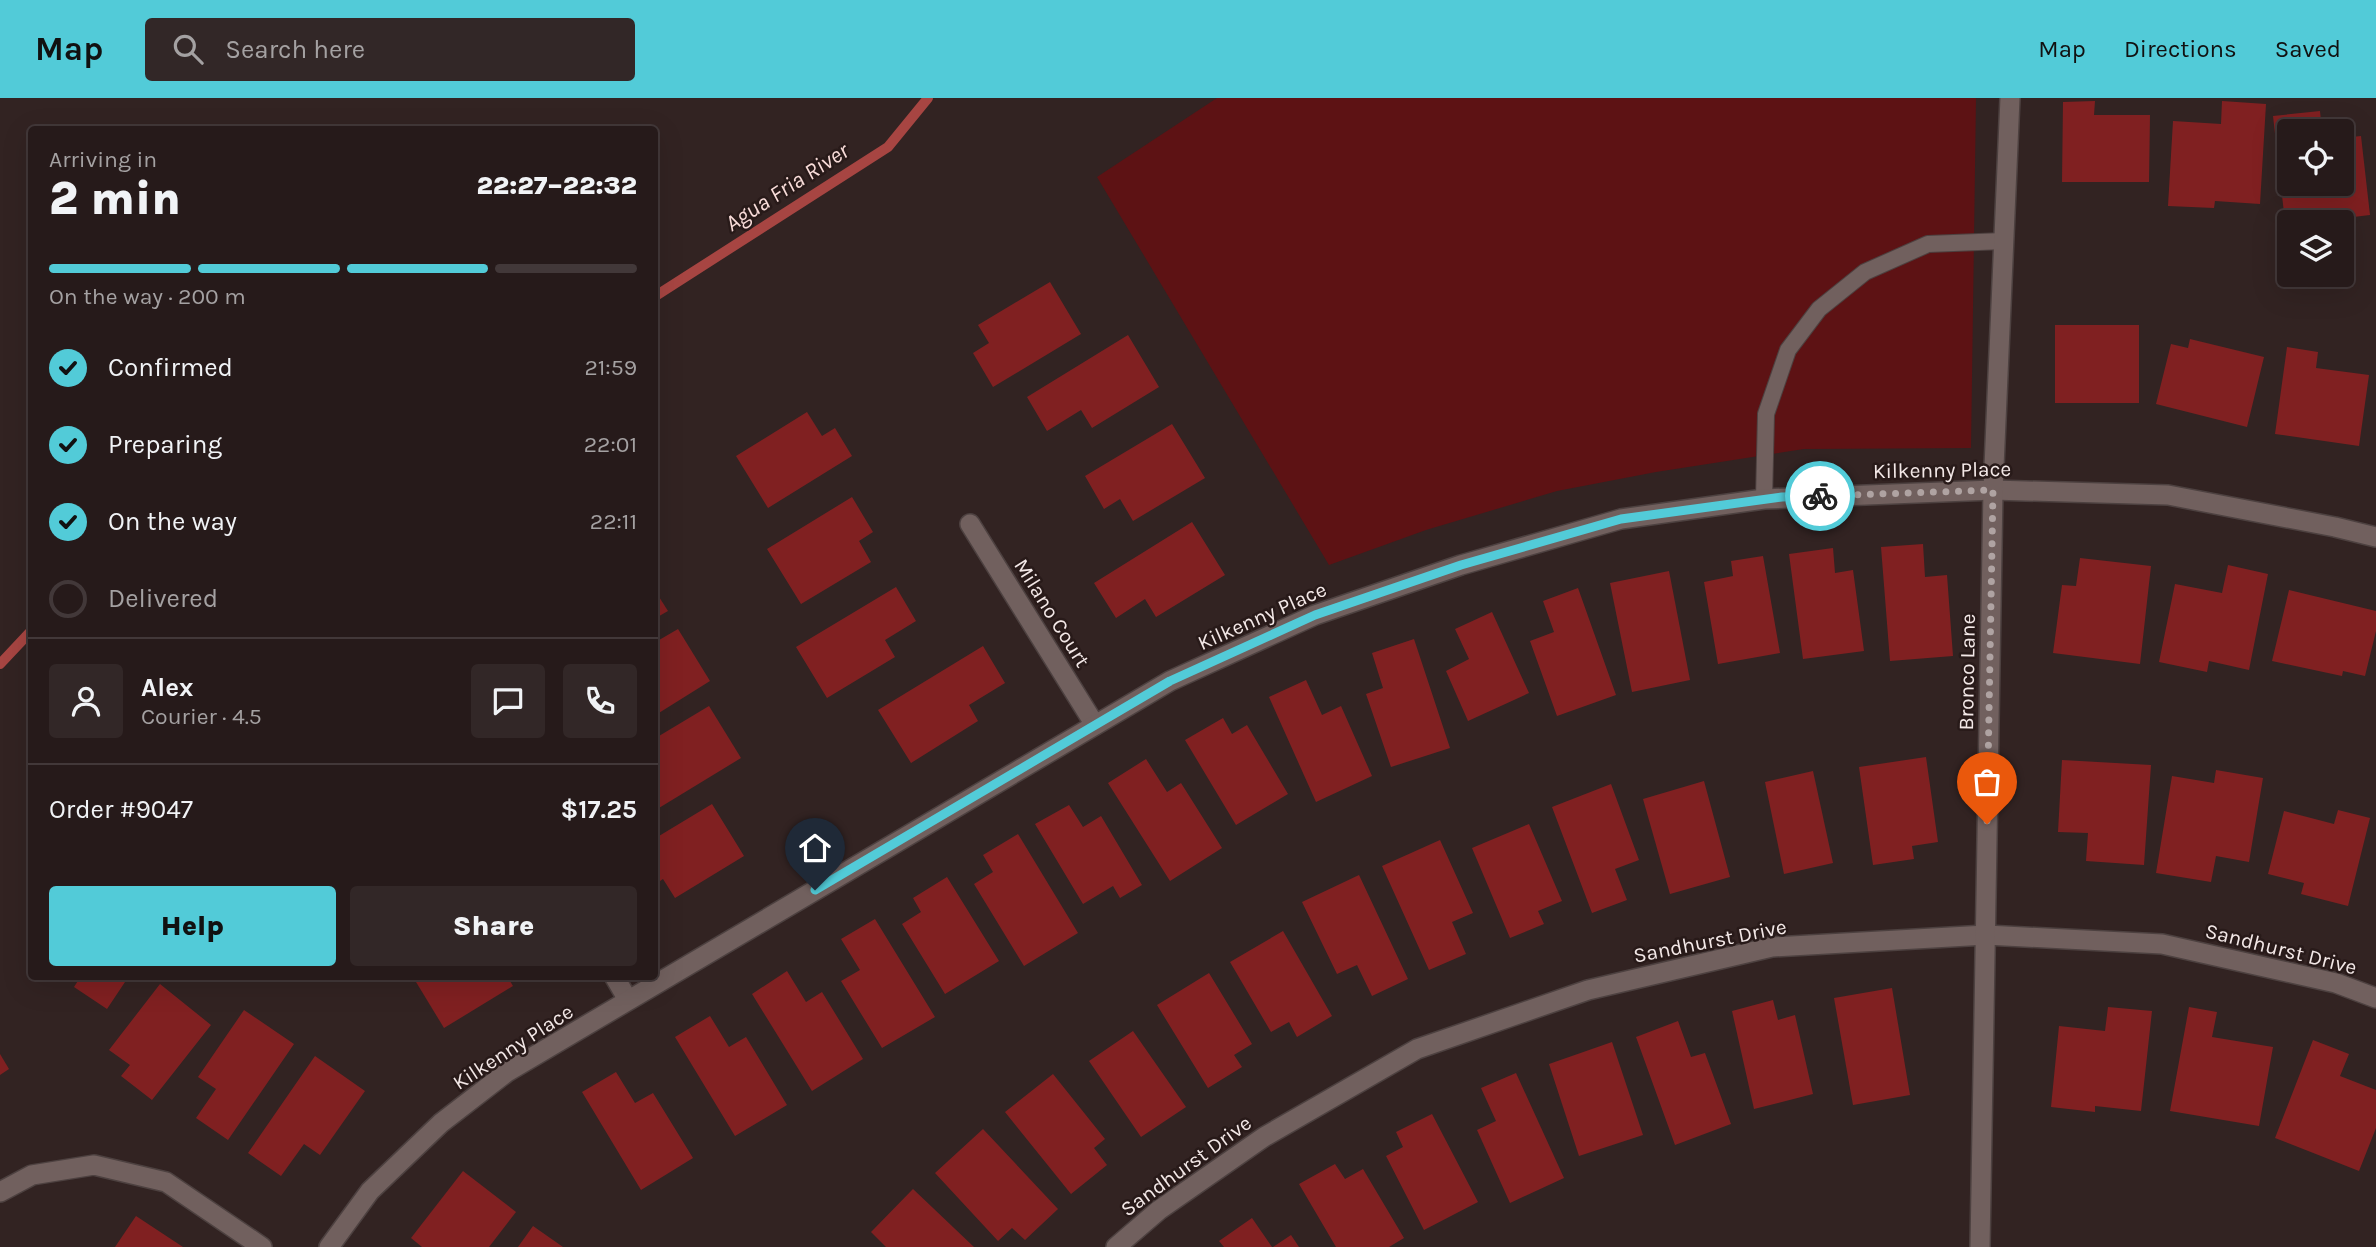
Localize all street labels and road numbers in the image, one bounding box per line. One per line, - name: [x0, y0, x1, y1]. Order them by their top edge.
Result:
- street label: Kilkenny Place: [1873, 457, 2011, 483]
- street label: Milano Court: [1009, 554, 1095, 672]
- street label: Kilkenny Place: [1194, 577, 1330, 655]
- street label: Bronco Lane: [1954, 613, 1980, 731]
- street label: Sandhurst Drive: [1631, 914, 1789, 968]
- street label: Sandhurst Drive: [2203, 919, 2359, 979]
- street label: Kilkenny Place: [448, 999, 578, 1095]
- street label: Sandhurst Drive: [1116, 1111, 1256, 1221]

